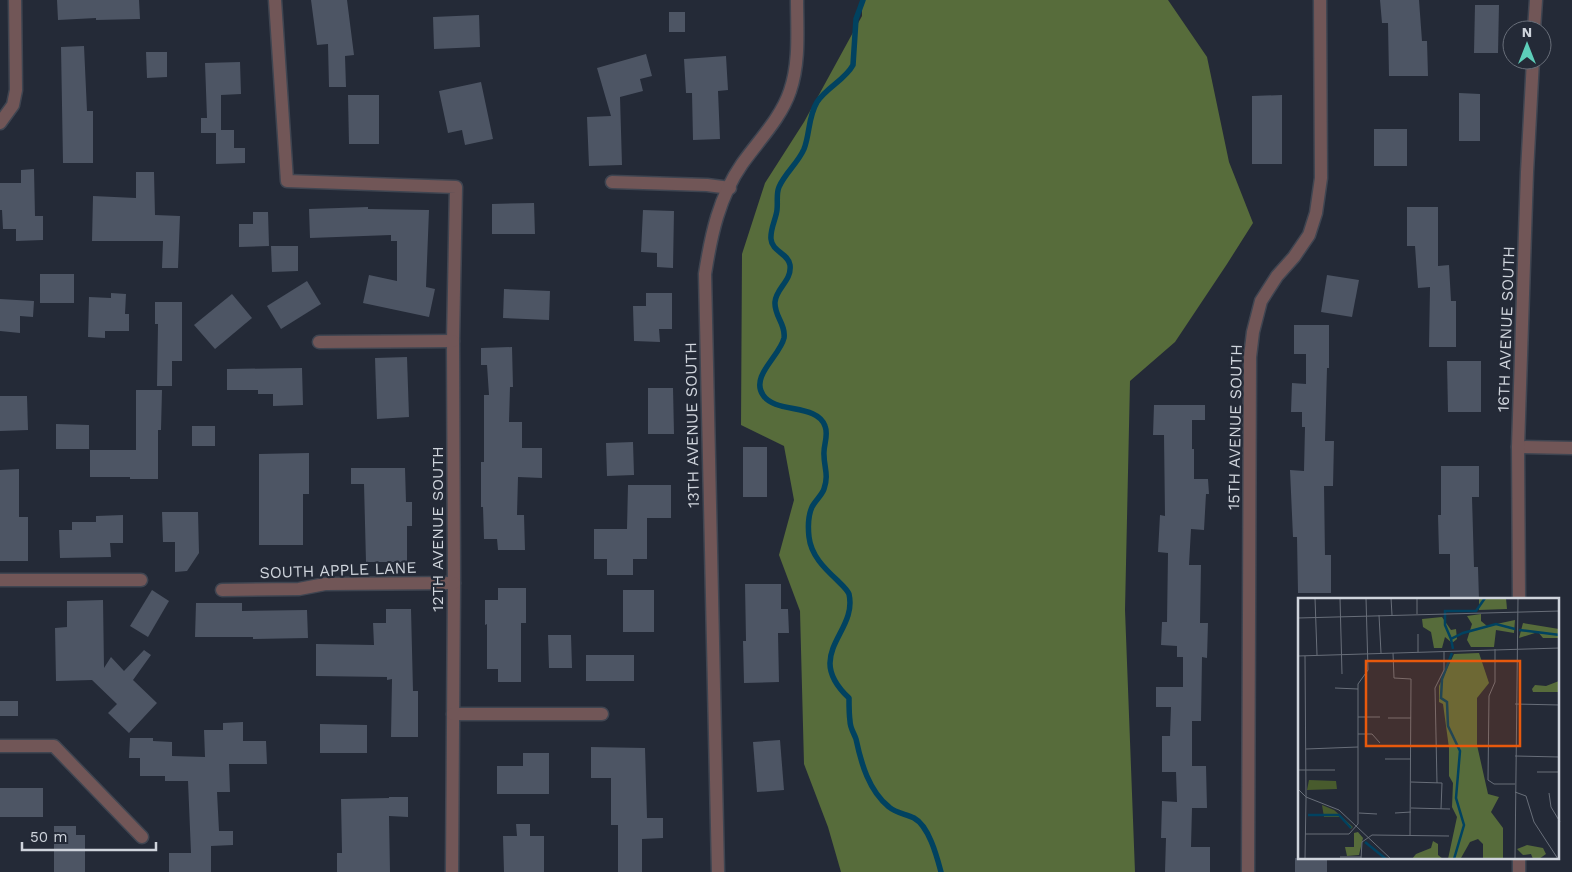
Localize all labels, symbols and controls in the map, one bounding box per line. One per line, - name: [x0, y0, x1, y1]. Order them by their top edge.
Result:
- north arrow: [1502, 20, 1552, 70]
- text: N: [1522, 24, 1532, 40]
- street label: 16TH AVENUE SOUTH: [1494, 246, 1518, 412]
- street label: 13TH AVENUE SOUTH: [681, 342, 703, 508]
- street label: 15TH AVENUE SOUTH: [1224, 344, 1246, 510]
- street label: 12TH AVENUE SOUTH: [428, 446, 447, 612]
- street label: SOUTH APPLE LANE: [259, 558, 417, 582]
- inset map: [1298, 598, 1560, 860]
- scale bar: [22, 820, 156, 852]
- text: 50 m: [30, 828, 67, 846]

